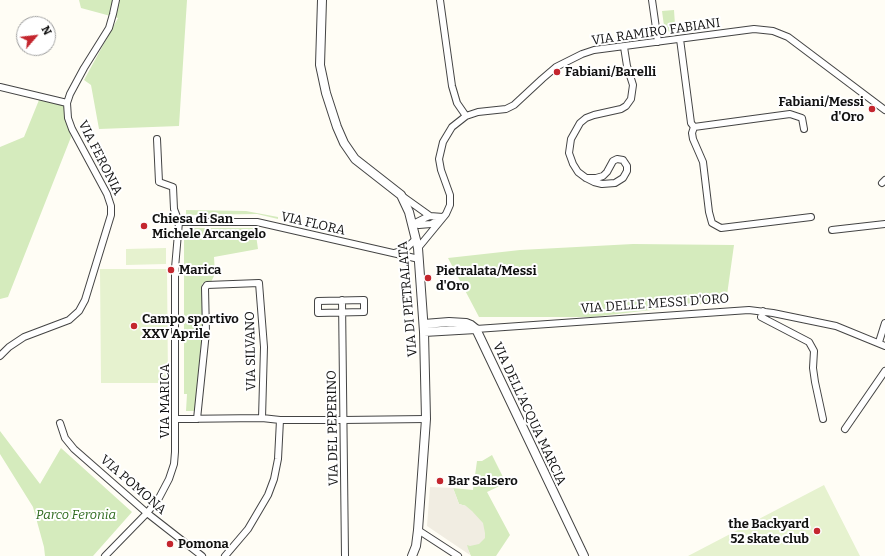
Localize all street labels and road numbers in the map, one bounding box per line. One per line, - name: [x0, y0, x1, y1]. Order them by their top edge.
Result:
- street label: VIA RAMIRO FABIANI: [591, 15, 721, 49]
- street label: VIA FERONIA: [75, 118, 125, 198]
- street label: VIA FLORA: [279, 209, 347, 239]
- street label: VIA DI PIETRALATA: [395, 240, 421, 358]
- street label: VIA DELLE MESSI D'ORO: [580, 291, 730, 317]
- street label: VIA SILVANO: [243, 311, 259, 391]
- street label: VIA DELL'ACQUA MARCIA: [489, 340, 569, 488]
- street label: VIA MARICA: [157, 364, 173, 438]
- street label: VIA DEL PEPERINO: [324, 370, 342, 486]
- street label: VIA POMONA: [97, 452, 169, 518]

